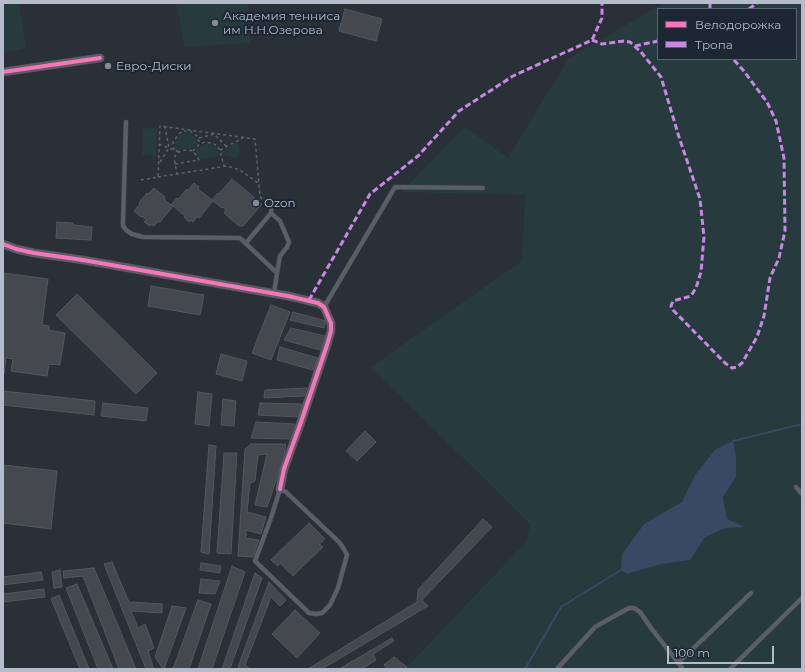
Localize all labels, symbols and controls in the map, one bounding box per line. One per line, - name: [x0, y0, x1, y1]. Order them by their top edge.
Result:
- legend: [657, 8, 797, 60]
- place label: Академия тенниса им Н.Н.Озерова: [223, 9, 340, 37]
- text: Велодорожка: [695, 17, 781, 32]
- marker: Академия тенниса им Н.Н.Озерова: [210, 18, 220, 28]
- text: Тропа: [695, 37, 733, 52]
- place label: Евро-Диски: [116, 59, 191, 73]
- marker: Евро-Диски: [103, 61, 113, 71]
- place label: Ozon: [264, 196, 296, 210]
- marker: Ozon: [251, 198, 261, 208]
- scale bar: [669, 638, 776, 664]
- text: 100 m: [674, 645, 710, 660]

